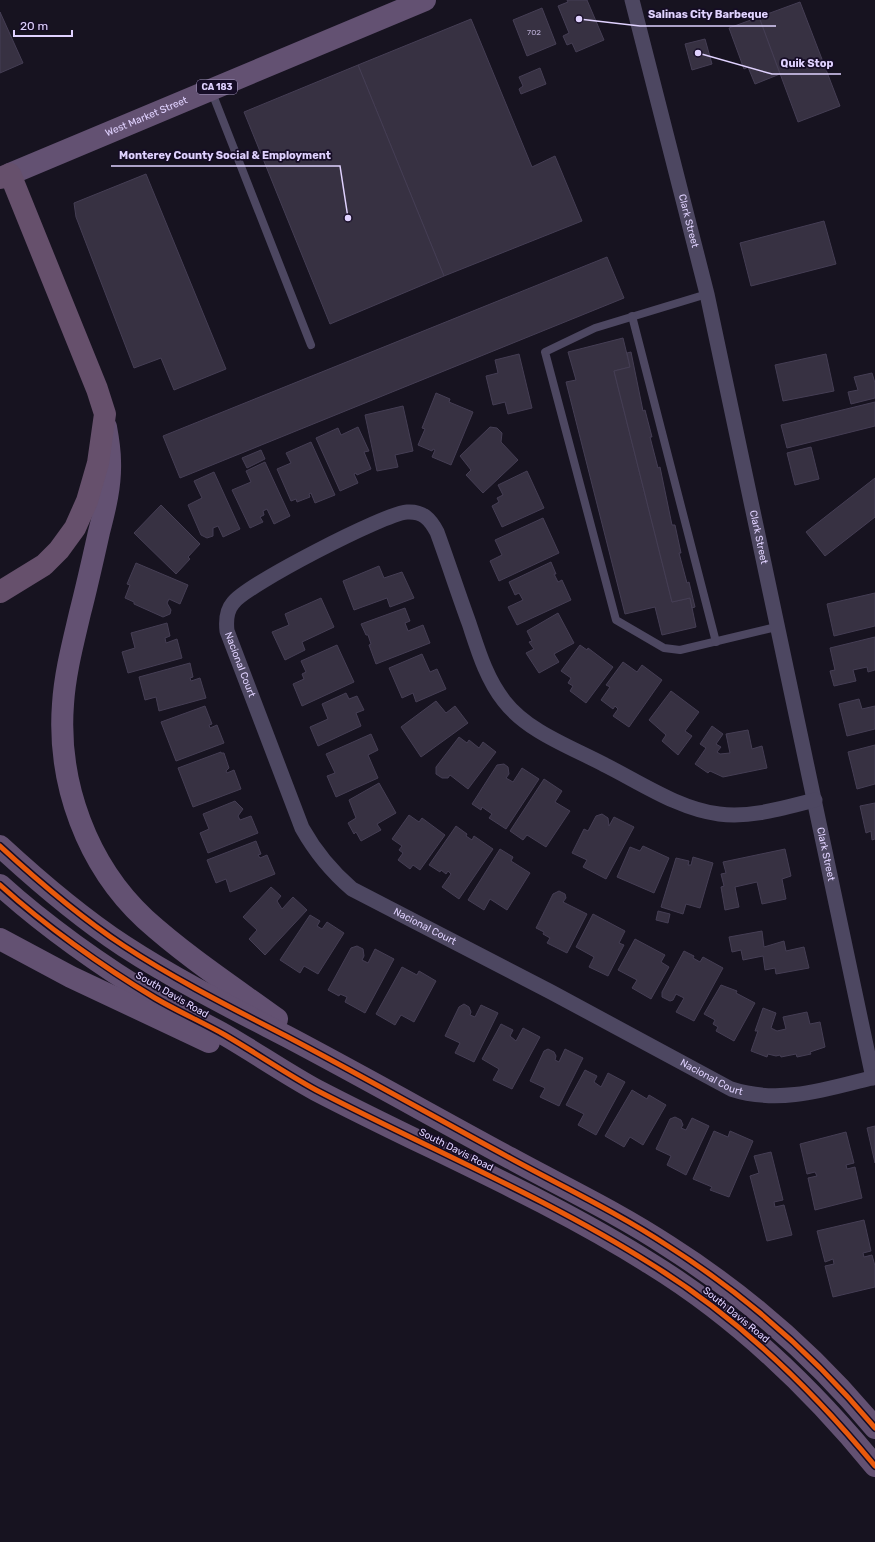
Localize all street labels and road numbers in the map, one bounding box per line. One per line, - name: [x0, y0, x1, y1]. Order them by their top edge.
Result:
- road number: CA 183: [197, 80, 237, 94]
- street label: West Market Street: [104, 94, 189, 139]
- street label: Clark Street: [676, 193, 701, 249]
- street label: Clark Street: [747, 509, 770, 565]
- street label: Nacional Court: [222, 630, 258, 699]
- street label: Clark Street: [814, 826, 837, 882]
- street label: Nacional Court: [391, 906, 458, 948]
- street label: South Davis Road: [134, 969, 211, 1021]
- street label: Nacional Court: [678, 1057, 744, 1098]
- street label: South Davis Road: [417, 1126, 495, 1174]
- street label: South Davis Road: [700, 1285, 772, 1345]

